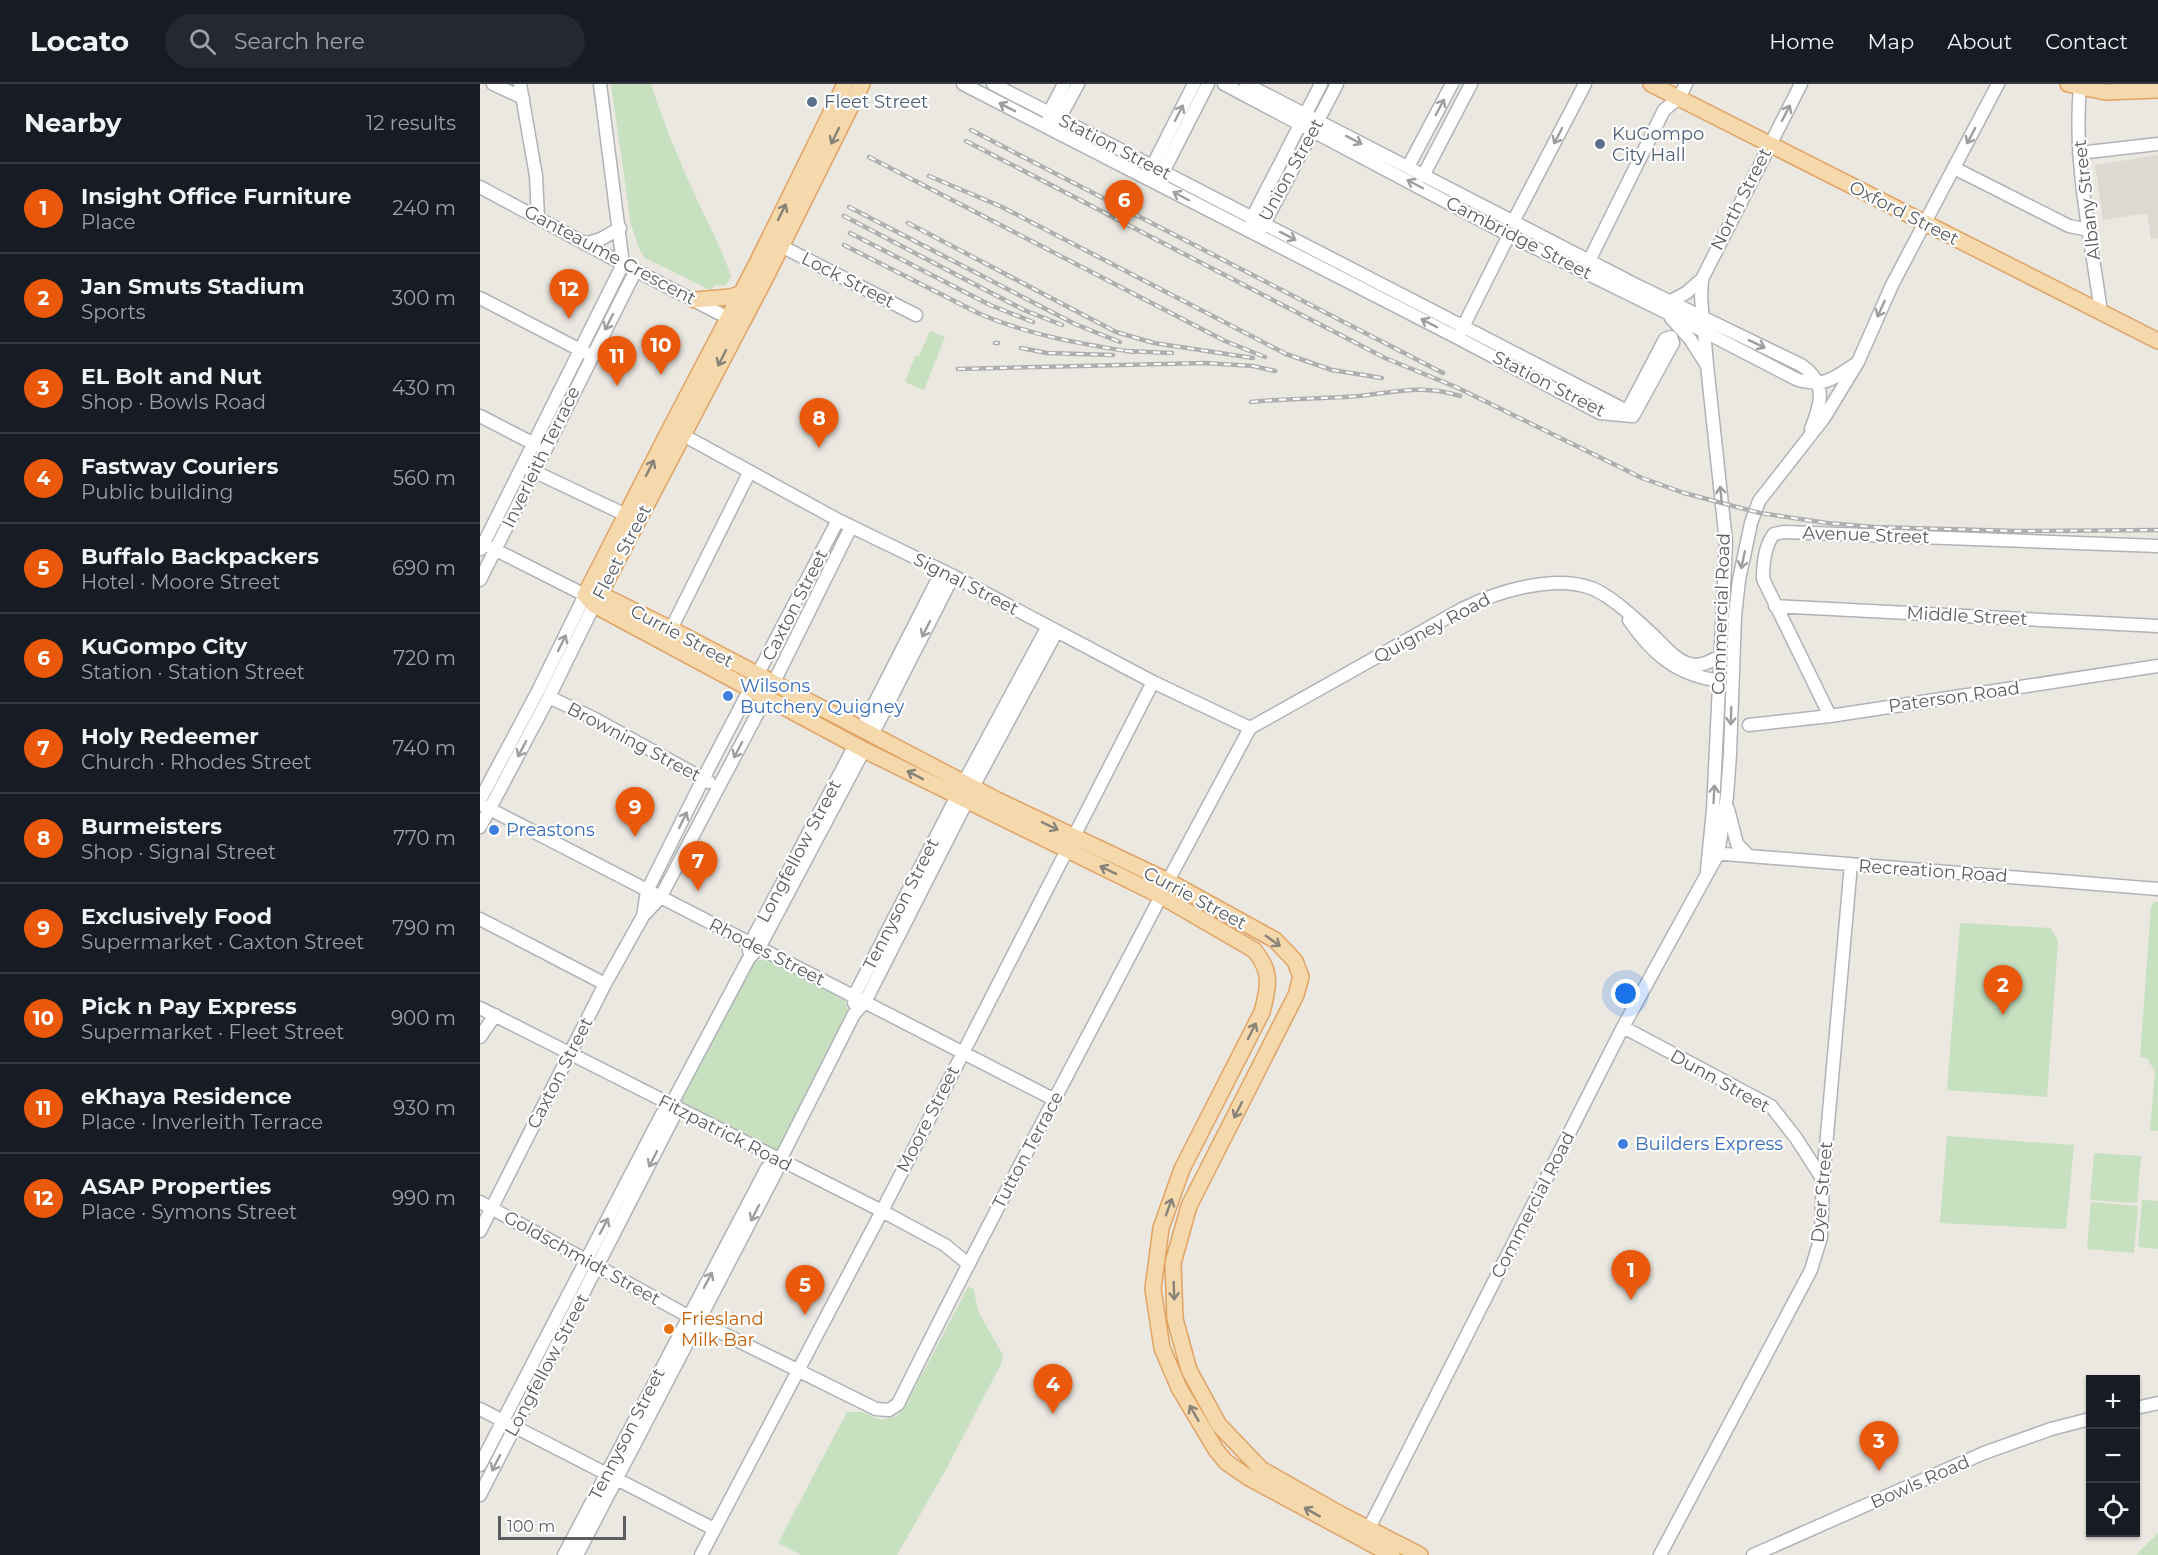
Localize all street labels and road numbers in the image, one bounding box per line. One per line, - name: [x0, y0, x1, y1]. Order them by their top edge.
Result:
- street label: Station Street: [1055, 109, 1175, 185]
- street label: Union Street: [1254, 115, 1328, 225]
- street label: Albany Street: [2069, 138, 2105, 262]
- street label: North Street: [1706, 144, 1776, 254]
- street label: Oxford Street: [1846, 176, 1962, 250]
- street label: Cambridge Street: [1442, 192, 1596, 284]
- street label: Ganteaume Crescent: [520, 200, 700, 310]
- street label: Lock Street: [798, 247, 898, 313]
- street label: Station Street: [1489, 346, 1609, 422]
- street label: Inverleith Terrace: [497, 383, 585, 531]
- street label: Fleet Street: [588, 501, 656, 603]
- street label: Avenue Street: [1802, 522, 1930, 548]
- street label: Commercial Road: [1707, 533, 1735, 695]
- street label: Caxton Street: [757, 545, 833, 665]
- street label: Signal Street: [910, 548, 1022, 620]
- street label: Quigney Road: [1370, 588, 1494, 668]
- street label: Currie Street: [627, 600, 737, 672]
- street label: Middle Street: [1906, 602, 2028, 630]
- street label: Paterson Road: [1887, 677, 2021, 717]
- street label: Browning Street: [563, 698, 705, 786]
- street label: Longfellow Street: [752, 776, 846, 926]
- street label: Tennyson Street: [858, 834, 944, 974]
- street label: Recreation Road: [1858, 855, 2008, 887]
- street label: Currie Street: [1140, 862, 1250, 934]
- street label: Rhodes Street: [705, 913, 829, 991]
- street label: Caxton Street: [522, 1013, 598, 1133]
- street label: Dunn Street: [1666, 1045, 1774, 1117]
- street label: Moore Street: [892, 1062, 964, 1176]
- street label: Tutton Terrace: [988, 1088, 1068, 1212]
- street label: Fitzpatrick Road: [654, 1090, 796, 1176]
- street label: Commercial Road: [1486, 1128, 1580, 1282]
- street label: Dyer Street: [1807, 1140, 1837, 1244]
- street label: Goldschmidt Street: [500, 1206, 664, 1310]
- street label: Longfellow Street: [500, 1290, 594, 1440]
- street label: Tennyson Street: [584, 1364, 670, 1504]
- street label: Bowls Road: [1867, 1450, 1973, 1514]

